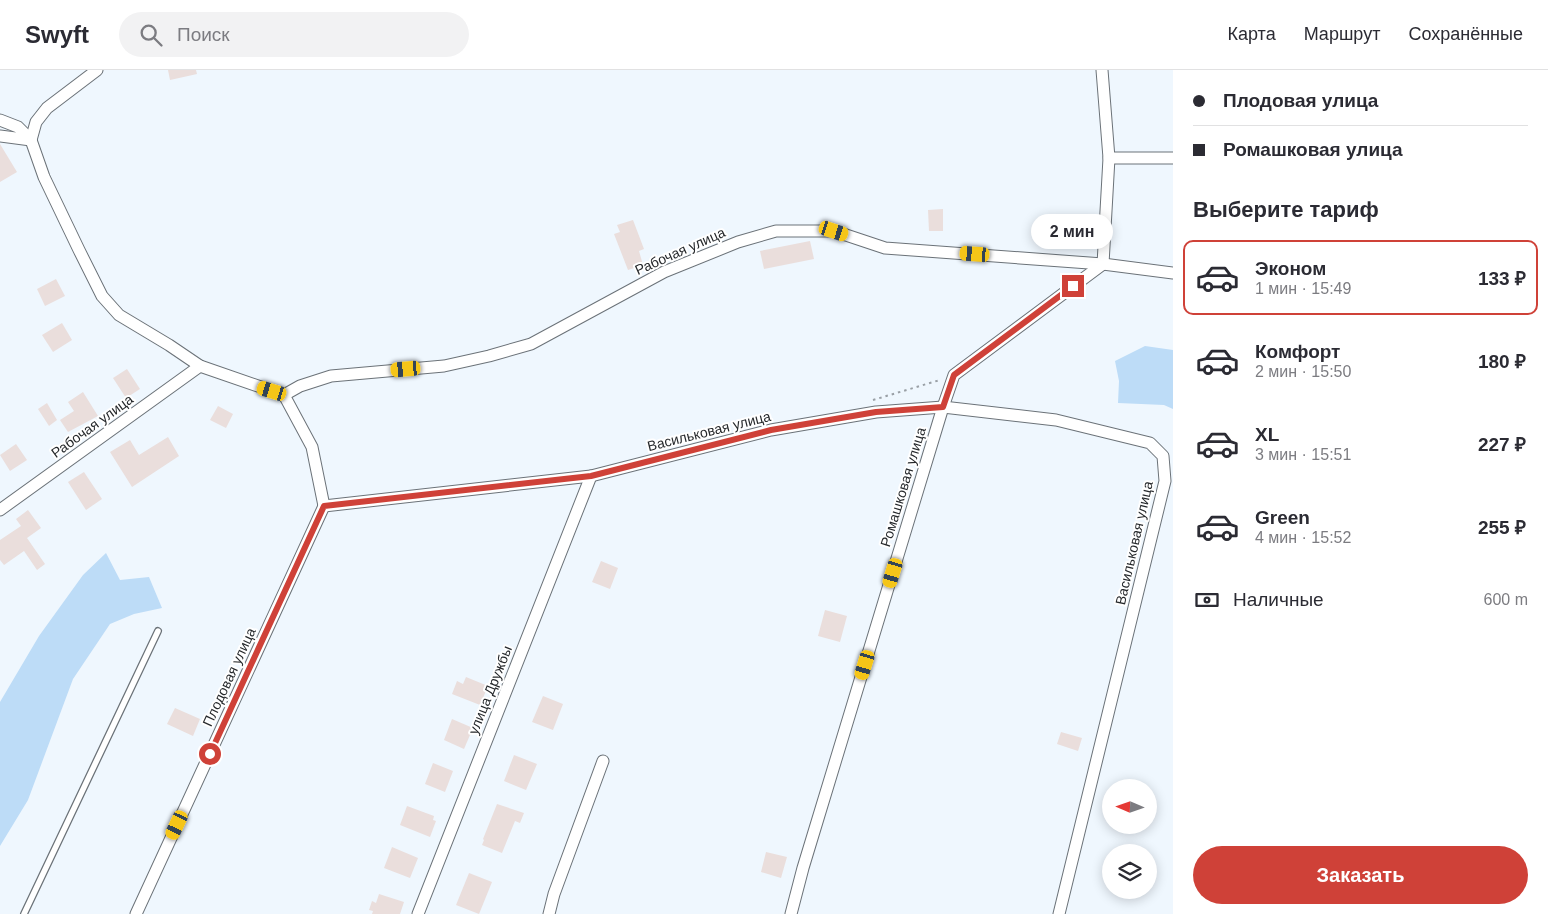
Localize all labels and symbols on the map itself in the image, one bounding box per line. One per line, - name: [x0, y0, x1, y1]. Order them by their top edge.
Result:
- callout: 2 мин: [1032, 214, 1114, 248]
- car: [817, 219, 850, 243]
- street label: Рабочая улица: [632, 224, 728, 278]
- car: [959, 245, 990, 263]
- route end: [1062, 275, 1084, 297]
- car: [390, 360, 421, 378]
- car: [255, 379, 288, 403]
- street label: Рабочая улица: [48, 391, 136, 461]
- street label: Васильковая улица: [646, 408, 773, 454]
- street label: Ромашковая улица: [877, 425, 929, 549]
- street label: Васильковая улица: [1112, 479, 1156, 606]
- car: [881, 556, 904, 590]
- street label: Плодовая улица: [199, 625, 259, 729]
- street label: улица Дружбы: [465, 643, 515, 737]
- car: [853, 648, 876, 682]
- route start: [199, 743, 221, 765]
- north arrow: [1102, 779, 1158, 834]
- car: [163, 808, 190, 842]

